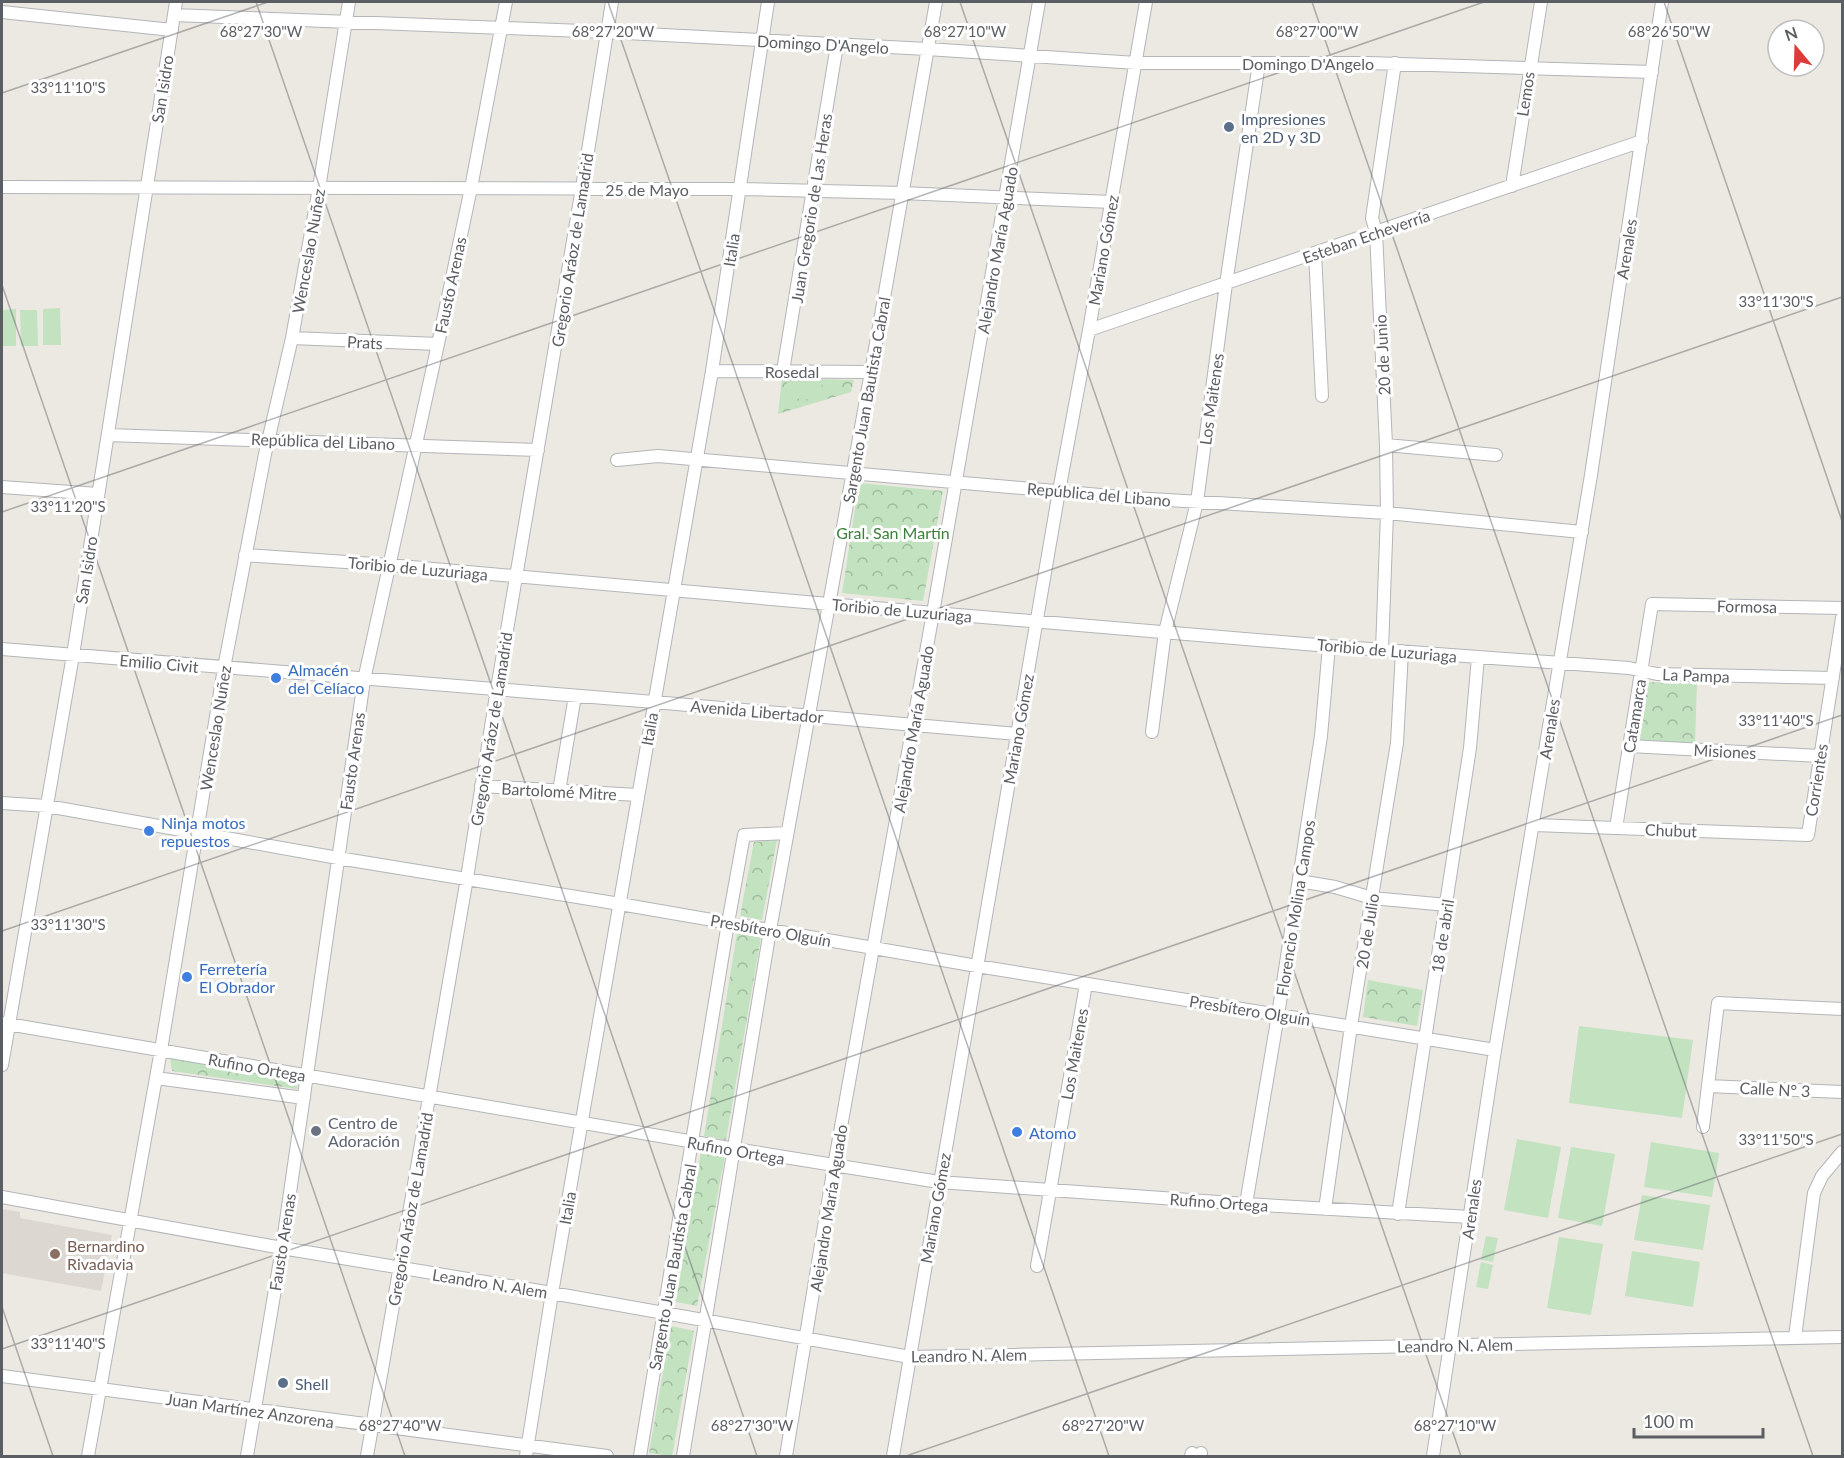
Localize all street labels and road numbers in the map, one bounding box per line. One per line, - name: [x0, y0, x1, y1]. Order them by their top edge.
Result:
- street label: Domingo D'Angelo: [757, 31, 889, 57]
- street label: San Isidro: [147, 54, 177, 124]
- street label: Domingo D'Angelo: [1242, 54, 1374, 73]
- street label: Lemos: [1512, 70, 1538, 118]
- street label: Juan Gregorio de Las Heras: [787, 112, 835, 304]
- street label: Gregorio Aráoz de Lamadrid: [547, 152, 597, 348]
- street label: Alejandro María Aguado: [973, 165, 1021, 335]
- street label: 25 de Mayo: [605, 180, 689, 199]
- street label: Wenceslao Nuñez: [288, 187, 328, 315]
- street label: Mariano Gómez: [1084, 193, 1122, 307]
- street label: Esteban Echeverría: [1300, 205, 1432, 267]
- street label: Arenales: [1612, 217, 1640, 281]
- street label: Italia: [719, 232, 743, 268]
- street label: Fausto Arenas: [430, 235, 470, 335]
- street label: Sargento Juan Bautista Cabral: [838, 295, 894, 505]
- street label: 20 de Junio: [1370, 314, 1394, 396]
- street label: Prats: [347, 332, 383, 352]
- street label: Los Maitenes: [1195, 352, 1227, 446]
- street label: Rosedal: [765, 362, 819, 381]
- street label: República del Libano: [251, 429, 395, 453]
- street label: República del Libano: [1026, 478, 1172, 510]
- street label: San Isidro: [71, 535, 101, 605]
- street label: Toribio de Luzuriaga: [347, 552, 489, 584]
- street label: Toribio de Luzuriaga: [831, 594, 973, 626]
- street label: Formosa: [1717, 596, 1777, 616]
- street label: Gregorio Aráoz de Lamadrid: [466, 631, 516, 827]
- street label: Toribio de Luzuriaga: [1316, 634, 1458, 666]
- street label: Alejandro María Aguado: [889, 644, 937, 814]
- street label: Emilio Civit: [119, 650, 200, 676]
- street label: Wenceslao Nuñez: [196, 664, 234, 792]
- street label: La Pampa: [1662, 664, 1730, 686]
- street label: Mariano Gómez: [999, 672, 1037, 786]
- street label: Catamarca: [1619, 678, 1649, 754]
- street label: Avenida Libertador: [690, 696, 824, 726]
- street label: Arenales: [1535, 697, 1563, 761]
- street label: Fausto Arenas: [336, 711, 368, 811]
- street label: Italia: [637, 711, 661, 747]
- street label: Misiones: [1693, 740, 1757, 762]
- street label: Corrientes: [1801, 742, 1831, 818]
- street label: Bartolomé Mitre: [501, 778, 617, 804]
- street label: Florencio Molina Campos: [1272, 818, 1318, 998]
- street label: Chubut: [1645, 820, 1698, 840]
- street label: 20 de Julio: [1352, 892, 1382, 970]
- street label: 18 de abril: [1427, 898, 1457, 974]
- street label: Presbítero Olguín: [709, 910, 833, 950]
- street label: Presbítero Olguín: [1188, 991, 1312, 1029]
- street label: Los Maitenes: [1057, 1007, 1091, 1101]
- street label: Rufino Ortega: [207, 1049, 307, 1085]
- street label: Calle N° 3: [1739, 1078, 1811, 1100]
- street label: Gregorio Aráoz de Lamadrid: [384, 1111, 436, 1307]
- street label: Alejandro María Aguado: [805, 1123, 851, 1293]
- street label: Rufino Ortega: [686, 1132, 786, 1168]
- street label: Mariano Gómez: [916, 1151, 954, 1265]
- street label: Sargento Juan Bautista Cabral: [644, 1162, 700, 1372]
- street label: Arenales: [1457, 1178, 1485, 1240]
- street label: Rufino Ortega: [1169, 1189, 1269, 1215]
- street label: Italia: [555, 1190, 579, 1226]
- street label: Fausto Arenas: [265, 1192, 299, 1292]
- street label: Leandro N. Alem: [431, 1265, 549, 1301]
- street label: Leandro N. Alem: [1397, 1334, 1513, 1356]
- street label: Leandro N. Alem: [911, 1344, 1027, 1366]
- street label: Juan Martínez Anzorena: [165, 1389, 335, 1431]

